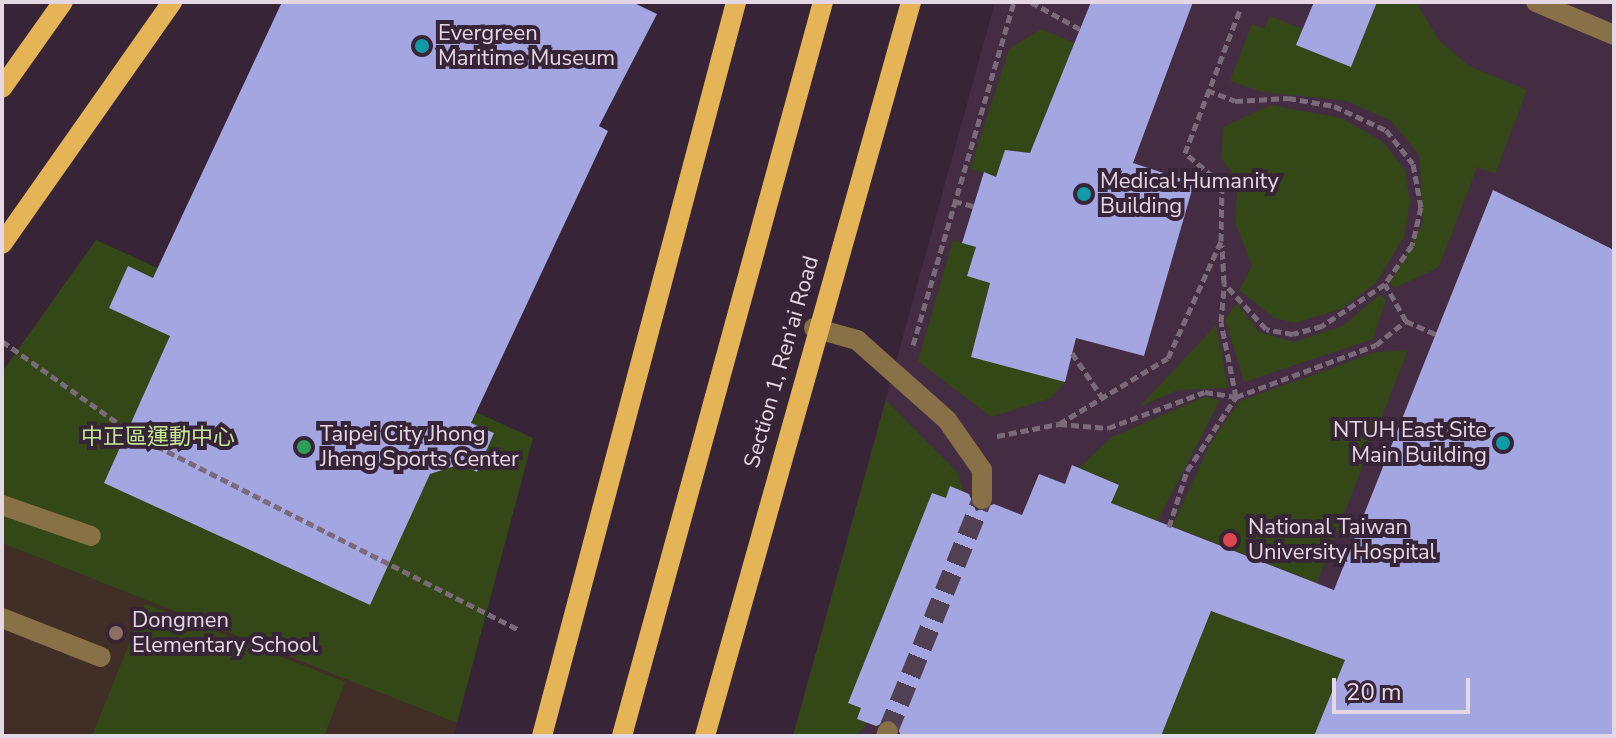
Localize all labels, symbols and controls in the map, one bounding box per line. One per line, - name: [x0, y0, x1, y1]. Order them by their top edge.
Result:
- place label: Evergreen Maritime Museum: [438, 20, 615, 72]
- marker: Evergreen Maritime Museum: [413, 37, 431, 55]
- place label: Medical Humanity Building: [1100, 168, 1279, 220]
- marker: Medical Humanity Building: [1075, 185, 1093, 203]
- street label: Section 1, Ren’ai Road: [739, 253, 825, 471]
- place label: NTUH East Site Main Building: [1333, 417, 1487, 468]
- place label: Taipei City Jhong Jheng Sports Center: [320, 421, 519, 472]
- park label: 中正區運動中心: [81, 425, 235, 451]
- marker: NTUH East Site Main Building: [1494, 434, 1512, 452]
- marker: Taipei City Jhong Jheng Sports Center: [295, 438, 313, 456]
- place label: National Taiwan University Hospital: [1248, 514, 1436, 566]
- marker: National Taiwan University Hospital: [1219, 529, 1241, 551]
- place label: Dongmen Elementary School: [132, 607, 318, 658]
- marker: Dongmen Elementary School: [107, 624, 125, 642]
- scale bar: [1336, 662, 1474, 712]
- text: 20 m: [1346, 676, 1402, 708]

